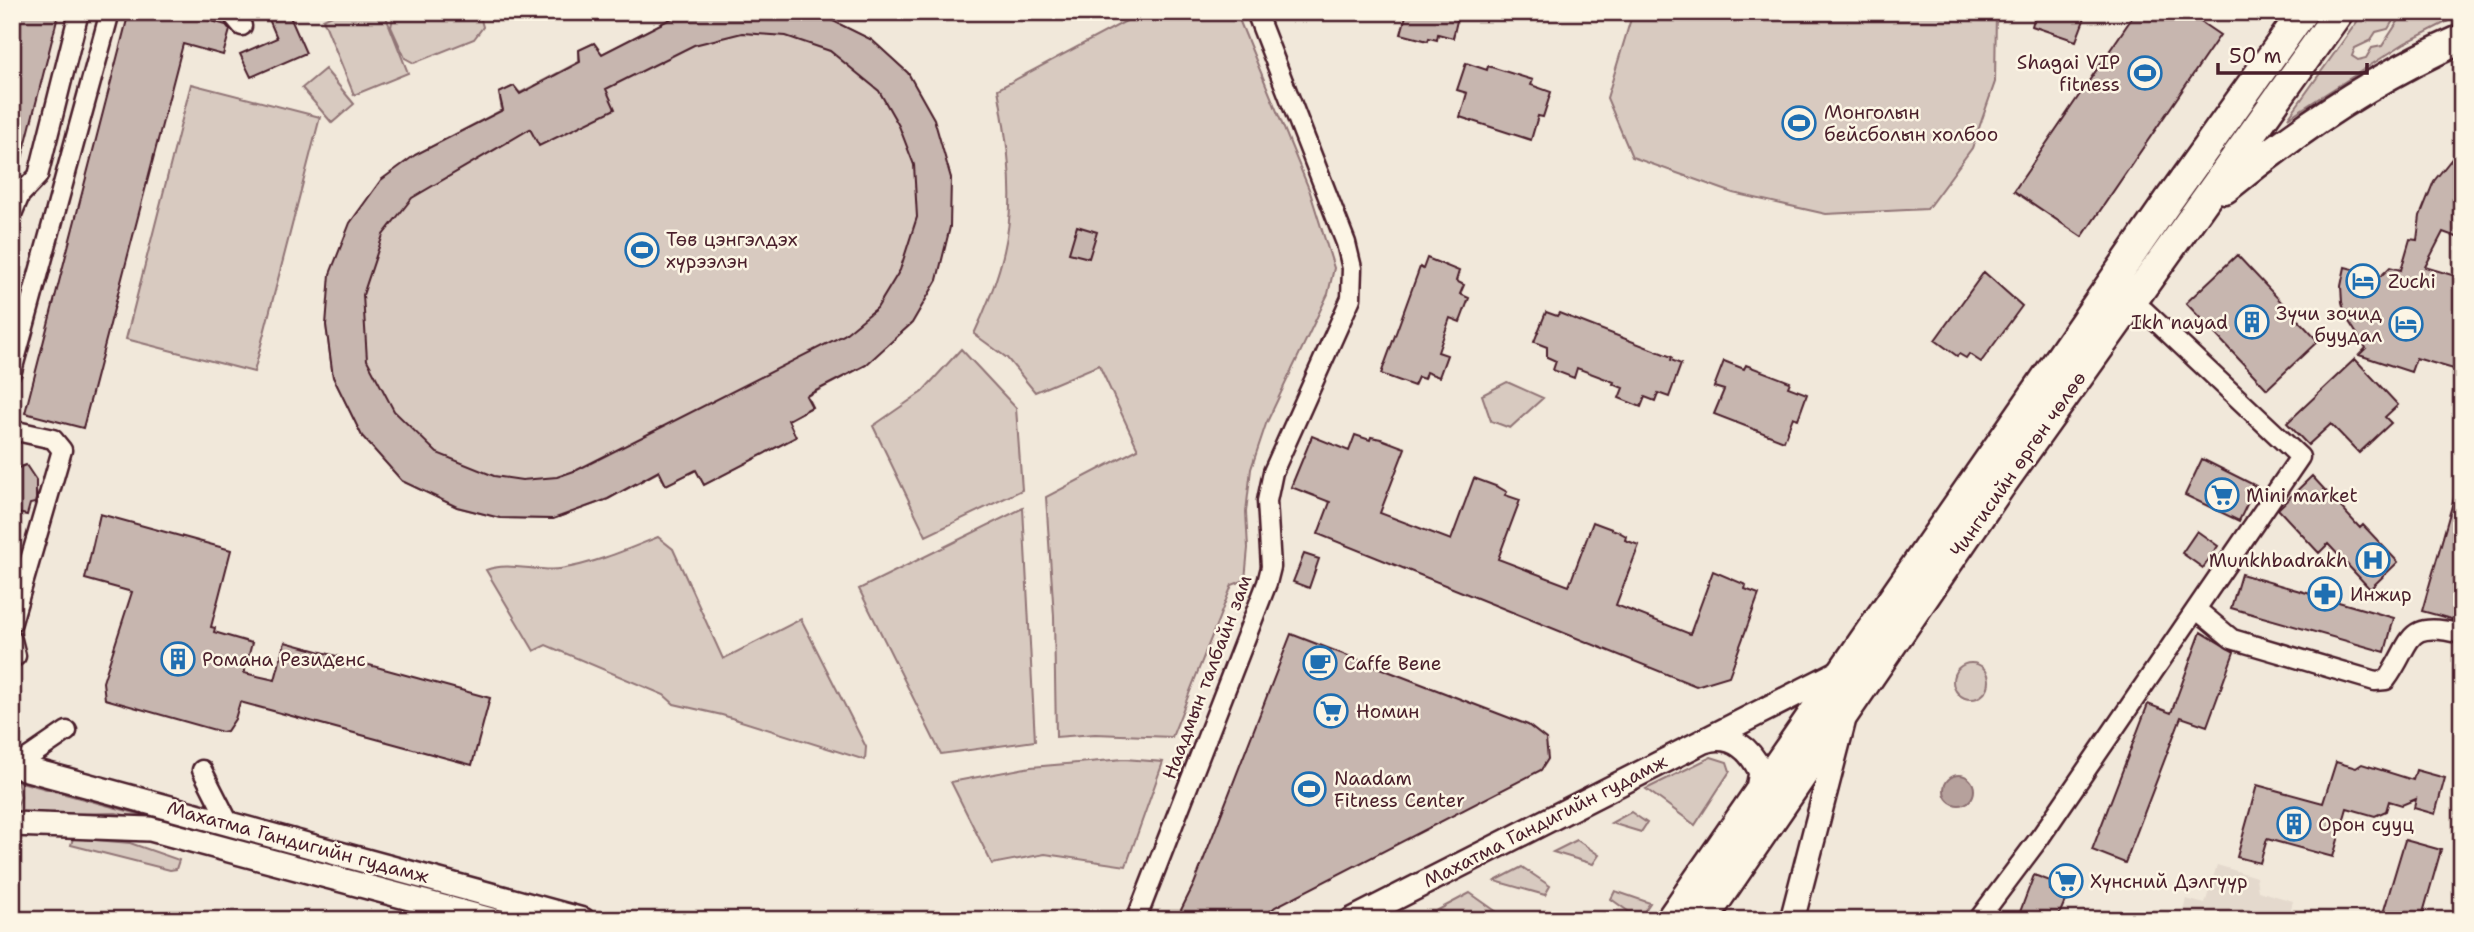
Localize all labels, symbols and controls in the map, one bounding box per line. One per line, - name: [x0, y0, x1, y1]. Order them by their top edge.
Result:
- scale bar: [2218, 32, 2367, 76]
- text: 50 m: [2229, 42, 2282, 70]
- place label: Shagai VIP fitness: [2017, 50, 2120, 97]
- sports icon: Shagai VIP fitness: [2126, 54, 2164, 92]
- place label: Монголын бейсболын холбоо: [1824, 100, 1998, 147]
- sports icon: Монголын бейсболын холбоо: [1780, 104, 1818, 142]
- place label: Төв цэнгэлдэх хүрээлэн: [666, 227, 798, 274]
- sports icon: Төв цэнгэлдэх хүрээлэн: [623, 231, 661, 269]
- hotel icon: Zuchi: [2344, 262, 2382, 300]
- place label: Zuchi: [2388, 269, 2436, 294]
- place label: Зүчи зочид буудал: [2276, 301, 2382, 348]
- building icon: Ikh nayad: [2233, 303, 2271, 341]
- hotel icon: Зүчи зочид буудал: [2387, 305, 2425, 343]
- place label: Ikh nayad: [2131, 310, 2228, 335]
- street label: Чингисийн өргөн чөлөө: [1944, 366, 2092, 562]
- supermarket icon: Mini market: [2203, 476, 2241, 514]
- place label: Mini market: [2246, 483, 2358, 508]
- hospital icon: Munkhbadrakh: [2354, 541, 2392, 579]
- place label: Munkhbadrakh: [2209, 548, 2348, 573]
- street label: Наадмын талбайн зам: [1156, 571, 1258, 783]
- pharmacy icon: Инжир: [2306, 575, 2344, 613]
- place label: Инжир: [2350, 582, 2412, 607]
- building icon: Романа Резиденс: [159, 640, 197, 678]
- cafe icon: Caffe Bene: [1301, 644, 1339, 682]
- place label: Романа Резиденс: [202, 647, 366, 672]
- place label: Caffe Bene: [1344, 651, 1442, 676]
- supermarket icon: Номин: [1312, 692, 1350, 730]
- place label: Номин: [1356, 699, 1420, 724]
- street label: Махатма Гандигийн гудамж: [1419, 749, 1671, 893]
- place label: Naadam Fitness Center: [1334, 766, 1465, 813]
- sports icon: Naadam Fitness Center: [1290, 770, 1328, 808]
- street label: Махатма Гандигийн гудамж: [164, 795, 432, 889]
- building icon: Орон сууц: [2275, 805, 2313, 843]
- place label: Орон сууц: [2318, 812, 2414, 837]
- supermarket icon: Хүнсний Дэлгүүр: [2047, 862, 2085, 900]
- place label: Хүнсний Дэлгүүр: [2090, 869, 2248, 894]

